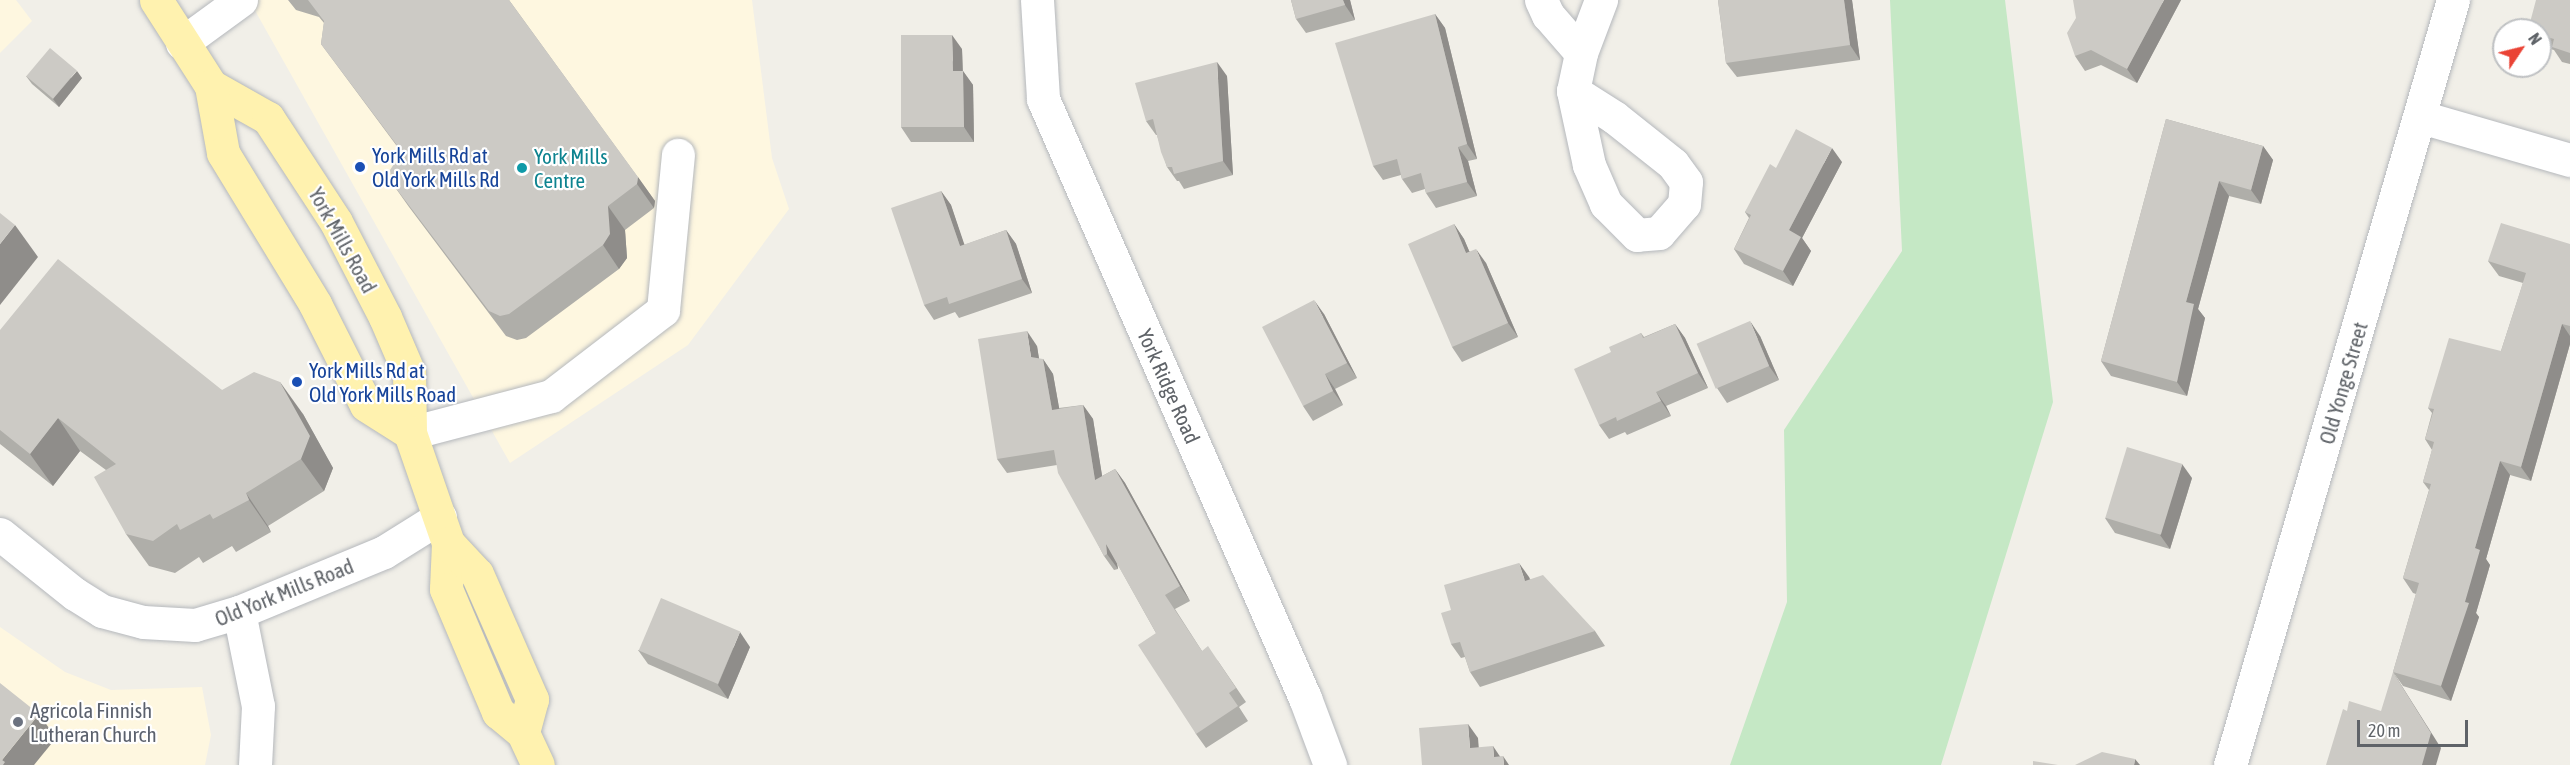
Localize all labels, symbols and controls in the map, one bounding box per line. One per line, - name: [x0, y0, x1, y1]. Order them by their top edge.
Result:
- north arrow: [2492, 18, 2552, 78]
- text: N: [2525, 30, 2545, 48]
- place label: York Mills Rd at Old York Mills Rd: [372, 142, 499, 192]
- place label: York Mills Centre: [534, 143, 608, 193]
- marker: York Mills Rd at Old York Mills Rd: [353, 160, 367, 174]
- marker: York Mills Centre: [515, 161, 529, 175]
- street label: York Mills Road: [304, 183, 382, 297]
- street label: Old Yonge Street: [2314, 319, 2372, 447]
- street label: York Ridge Road: [1133, 325, 1205, 447]
- place label: York Mills Rd at Old York Mills Road: [309, 357, 456, 407]
- marker: York Mills Rd at Old York Mills Road: [290, 375, 304, 389]
- street label: Old York Mills Road: [211, 553, 357, 631]
- place label: Agricola Finnish Lutheran Church: [30, 697, 157, 747]
- scale bar: [2360, 708, 2471, 746]
- marker: Agricola Finnish Lutheran Church: [11, 715, 25, 729]
- text: 20 m: [2368, 720, 2400, 741]

